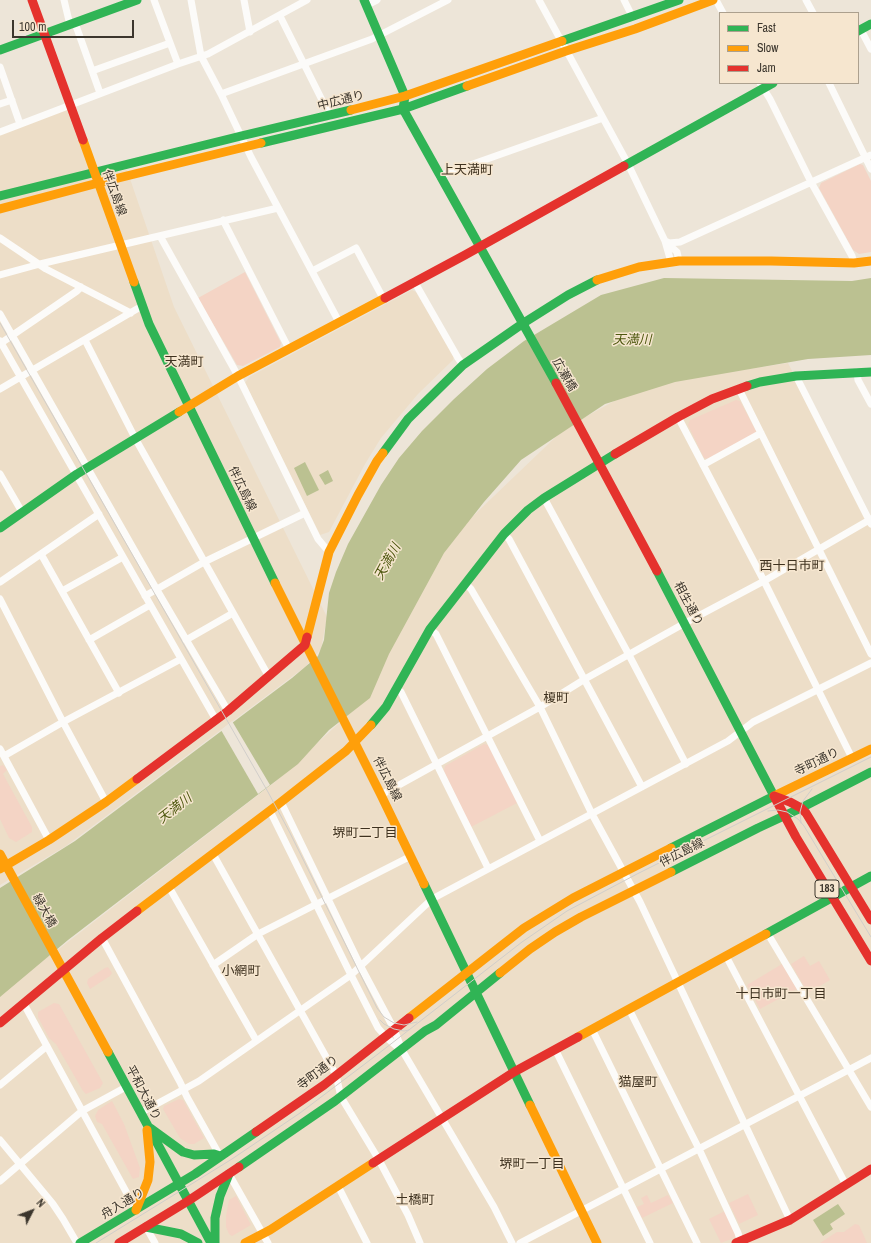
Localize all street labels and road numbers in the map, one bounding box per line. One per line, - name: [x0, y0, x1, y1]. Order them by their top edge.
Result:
- street label: 中広通り: [316, 88, 366, 114]
- street label: 伴広島線: [99, 168, 129, 218]
- street label: 広瀬橋: [549, 356, 579, 394]
- street label: 伴広島線: [225, 464, 259, 514]
- street label: 相生通り: [670, 579, 706, 629]
- street label: 寺町通り: [792, 745, 842, 779]
- street label: 伴広島線: [370, 754, 404, 804]
- street label: 伴広島線: [657, 836, 707, 870]
- road number: 183: [815, 880, 839, 898]
- street label: 緑大橋: [29, 892, 59, 930]
- street label: 寺町通り: [294, 1053, 342, 1093]
- street label: 平和大通り: [123, 1063, 163, 1123]
- street label: 舟入通り: [99, 1185, 147, 1223]

